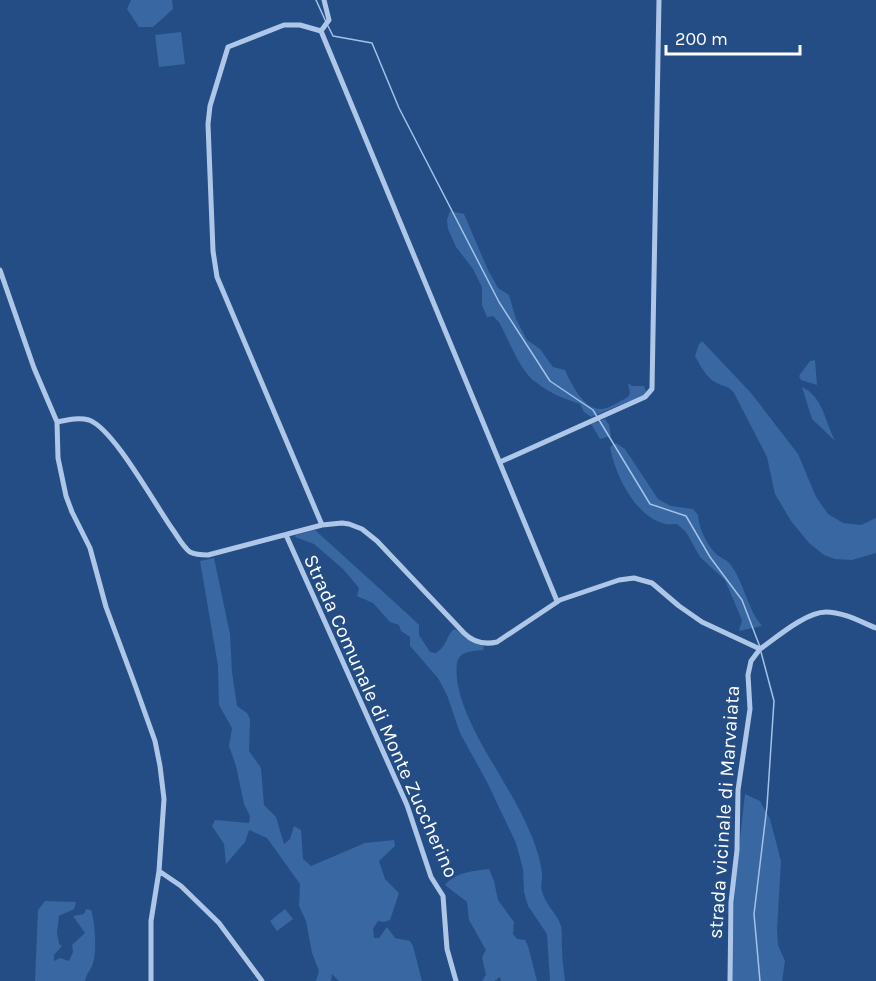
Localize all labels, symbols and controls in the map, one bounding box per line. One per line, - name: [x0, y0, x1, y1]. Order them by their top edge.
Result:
- scale bar: [666, 18, 800, 56]
- text: 200 m: [675, 28, 728, 50]
- street label: Strada Comunale di Monte Zuccherino: [299, 551, 463, 881]
- street label: strada vicinale di Marvaiata: [704, 684, 744, 940]

